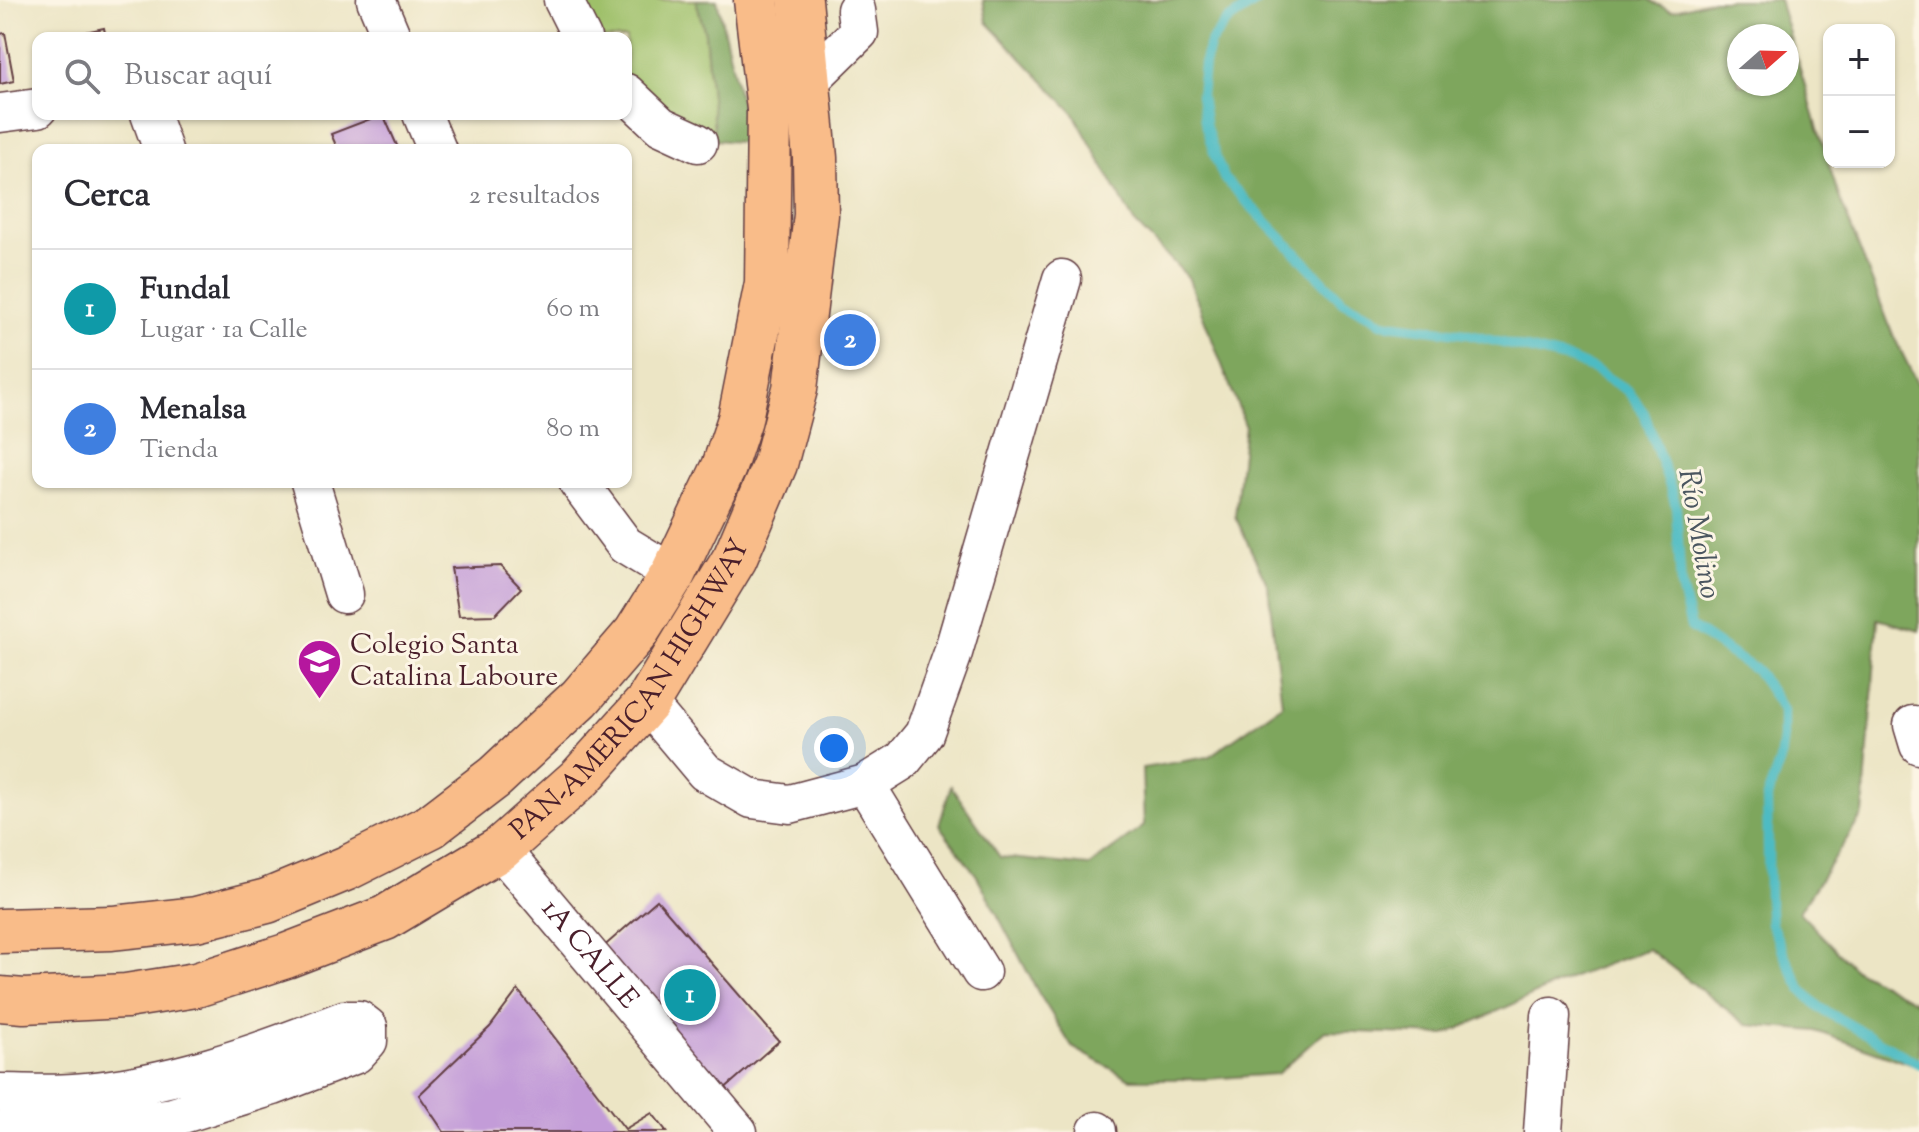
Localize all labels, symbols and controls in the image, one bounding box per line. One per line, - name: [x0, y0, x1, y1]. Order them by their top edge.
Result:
- north arrow: [1727, 24, 1799, 96]
- map controls: [1823, 24, 1895, 168]
- button: +: [1823, 24, 1895, 96]
- search box: [32, 32, 632, 120]
- icon: search: [60, 54, 104, 98]
- text: Buscar aquí: [124, 55, 272, 98]
- button: −: [1823, 96, 1895, 168]
- text: Cerca: [64, 172, 150, 221]
- text: 2 resultados: [469, 178, 600, 215]
- text: Fundal: [140, 269, 230, 312]
- text: 1: [86, 291, 94, 328]
- text: 60 m: [546, 291, 600, 328]
- pin: 2: [824, 310, 876, 370]
- text: Lugar · 1a Calle: [140, 312, 308, 349]
- text: Menalsa: [140, 389, 247, 432]
- text: 2: [84, 411, 96, 448]
- text: 80 m: [546, 411, 600, 448]
- text: Tienda: [140, 432, 218, 469]
- water label: Río Molino: [1665, 466, 1731, 602]
- street label: PAN-AMERICAN HIGHWAY: [502, 533, 761, 850]
- place label: Colegio Santa Catalina Laboure: [350, 626, 558, 698]
- school or university icon: Colegio Santa Catalina Laboure: [295, 638, 343, 701]
- your location: [814, 728, 854, 768]
- street label: 1A CALLE: [531, 891, 647, 1018]
- pin: 1: [664, 965, 716, 1025]

